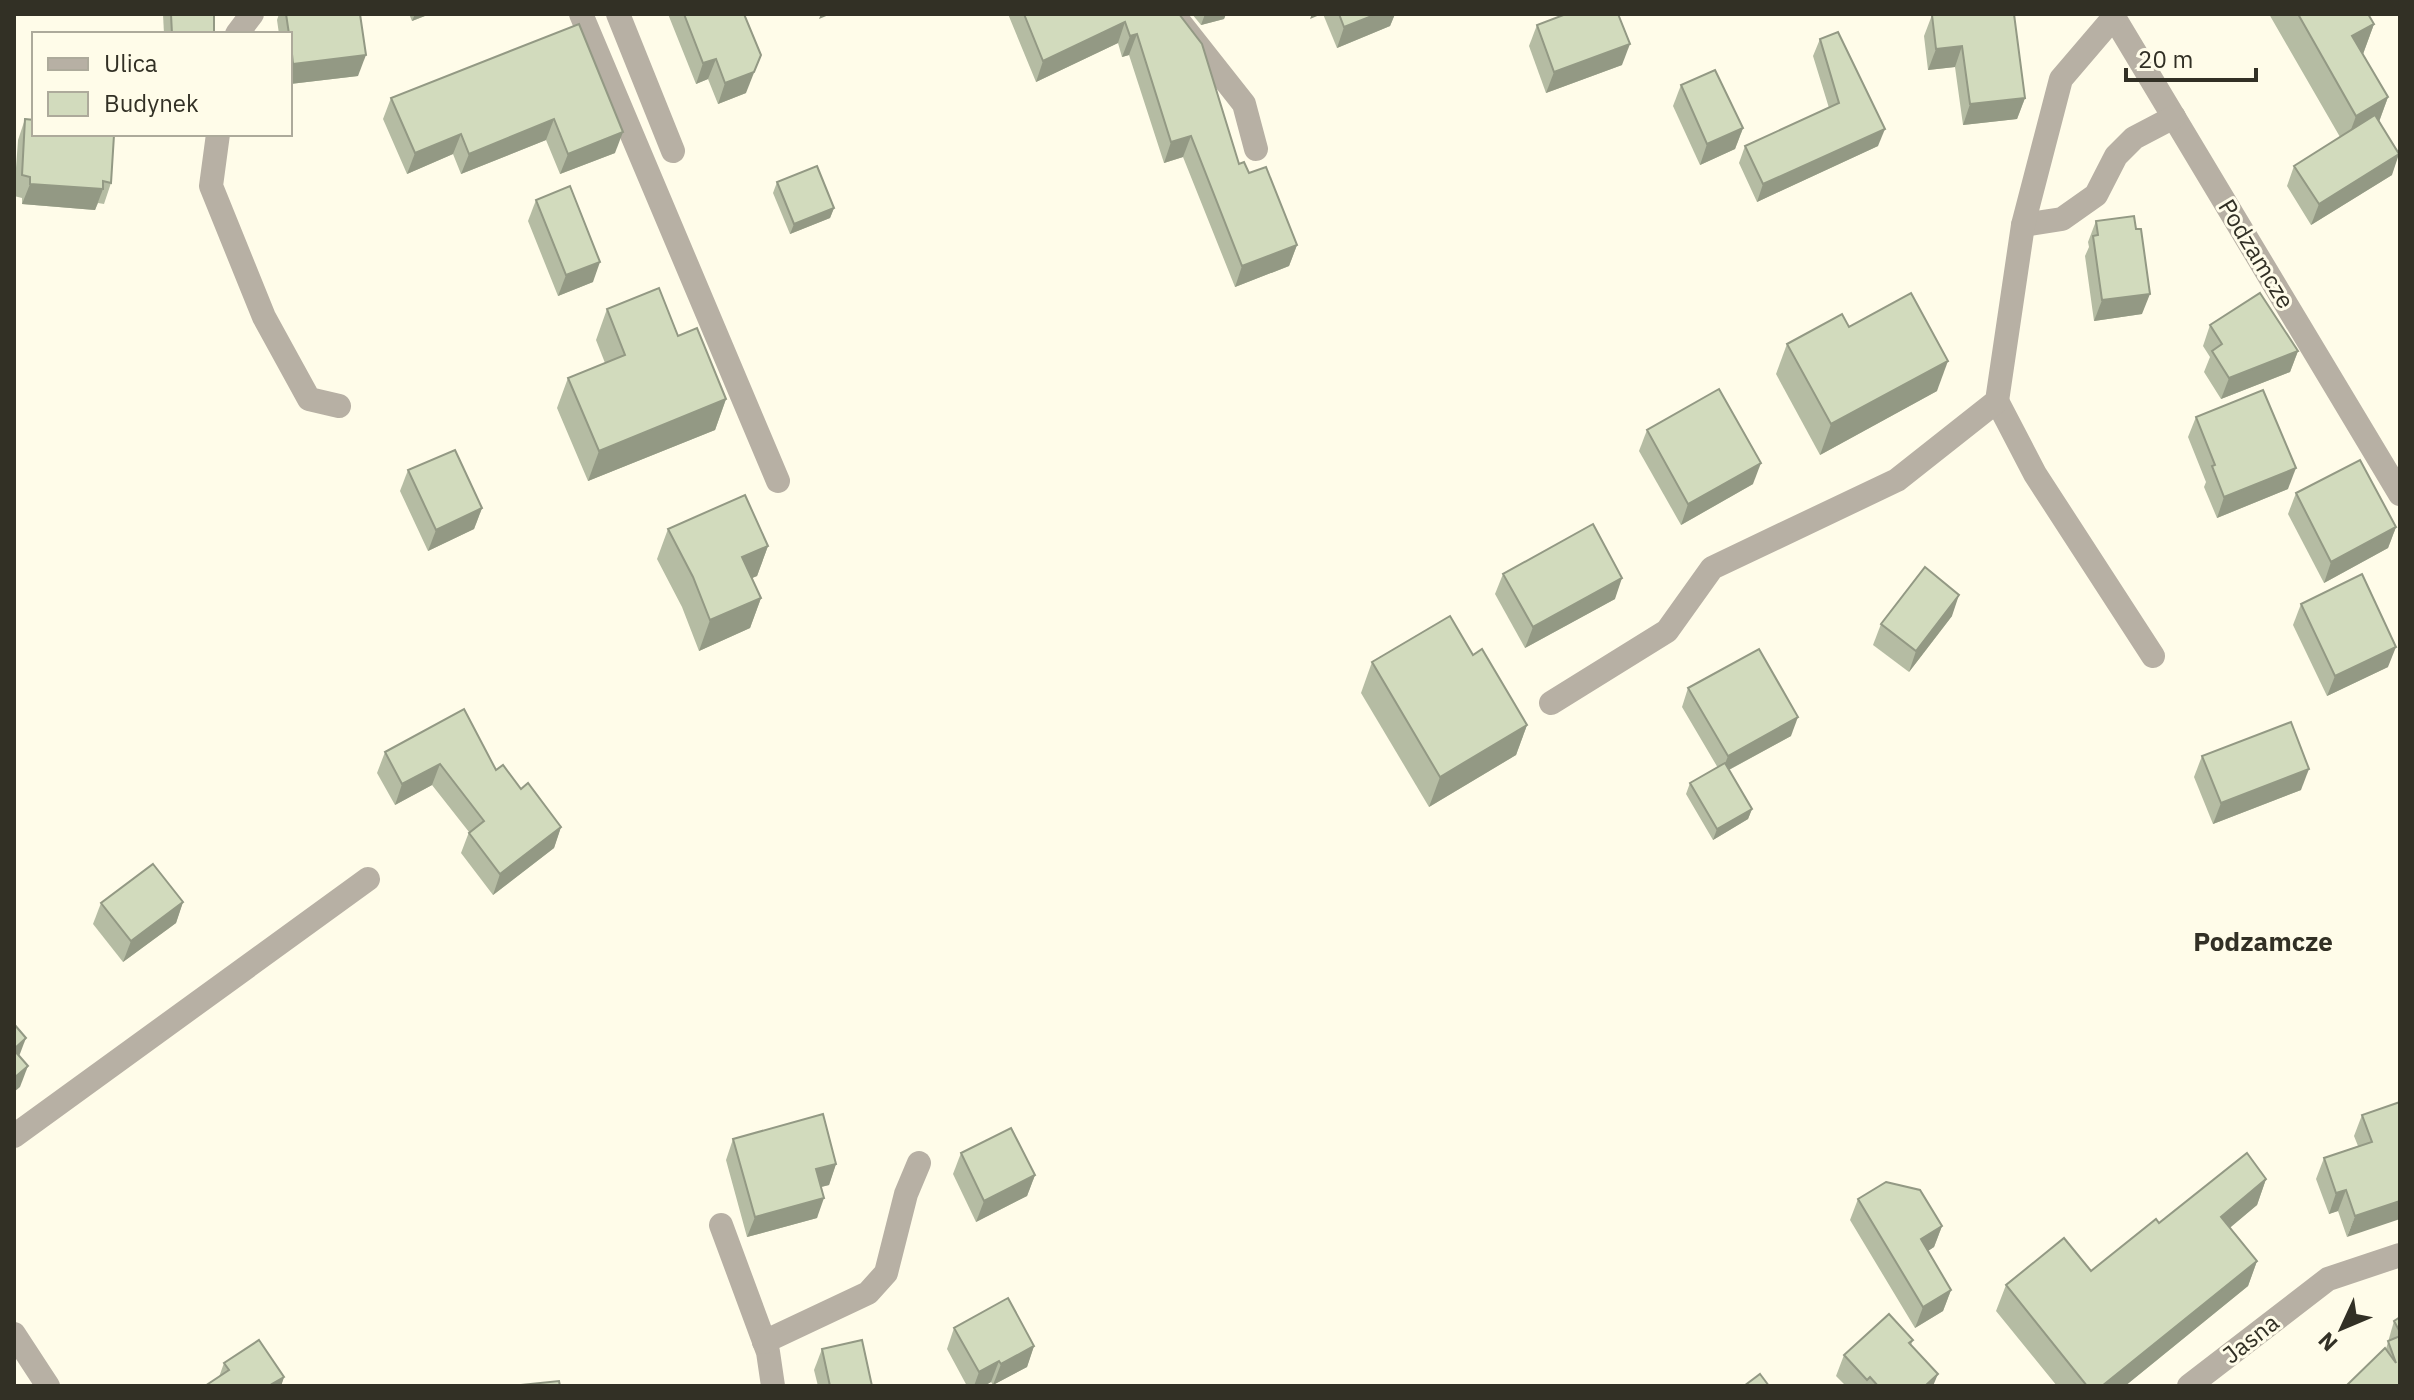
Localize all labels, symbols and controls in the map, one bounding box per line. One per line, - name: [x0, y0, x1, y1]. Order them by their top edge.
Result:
- legend: [32, 32, 292, 136]
- scale bar: [2126, 32, 2256, 82]
- text: 20 m: [2138, 43, 2193, 75]
- text: Ulica: [104, 47, 158, 79]
- text: Budynek: [104, 87, 199, 119]
- street label: Podzamcze: [2212, 193, 2302, 314]
- district label: Podzamcze: [2193, 924, 2333, 958]
- north arrow: [2302, 1288, 2382, 1368]
- street label: Jasna: [2216, 1306, 2285, 1370]
- text: N: [2311, 1326, 2343, 1358]

